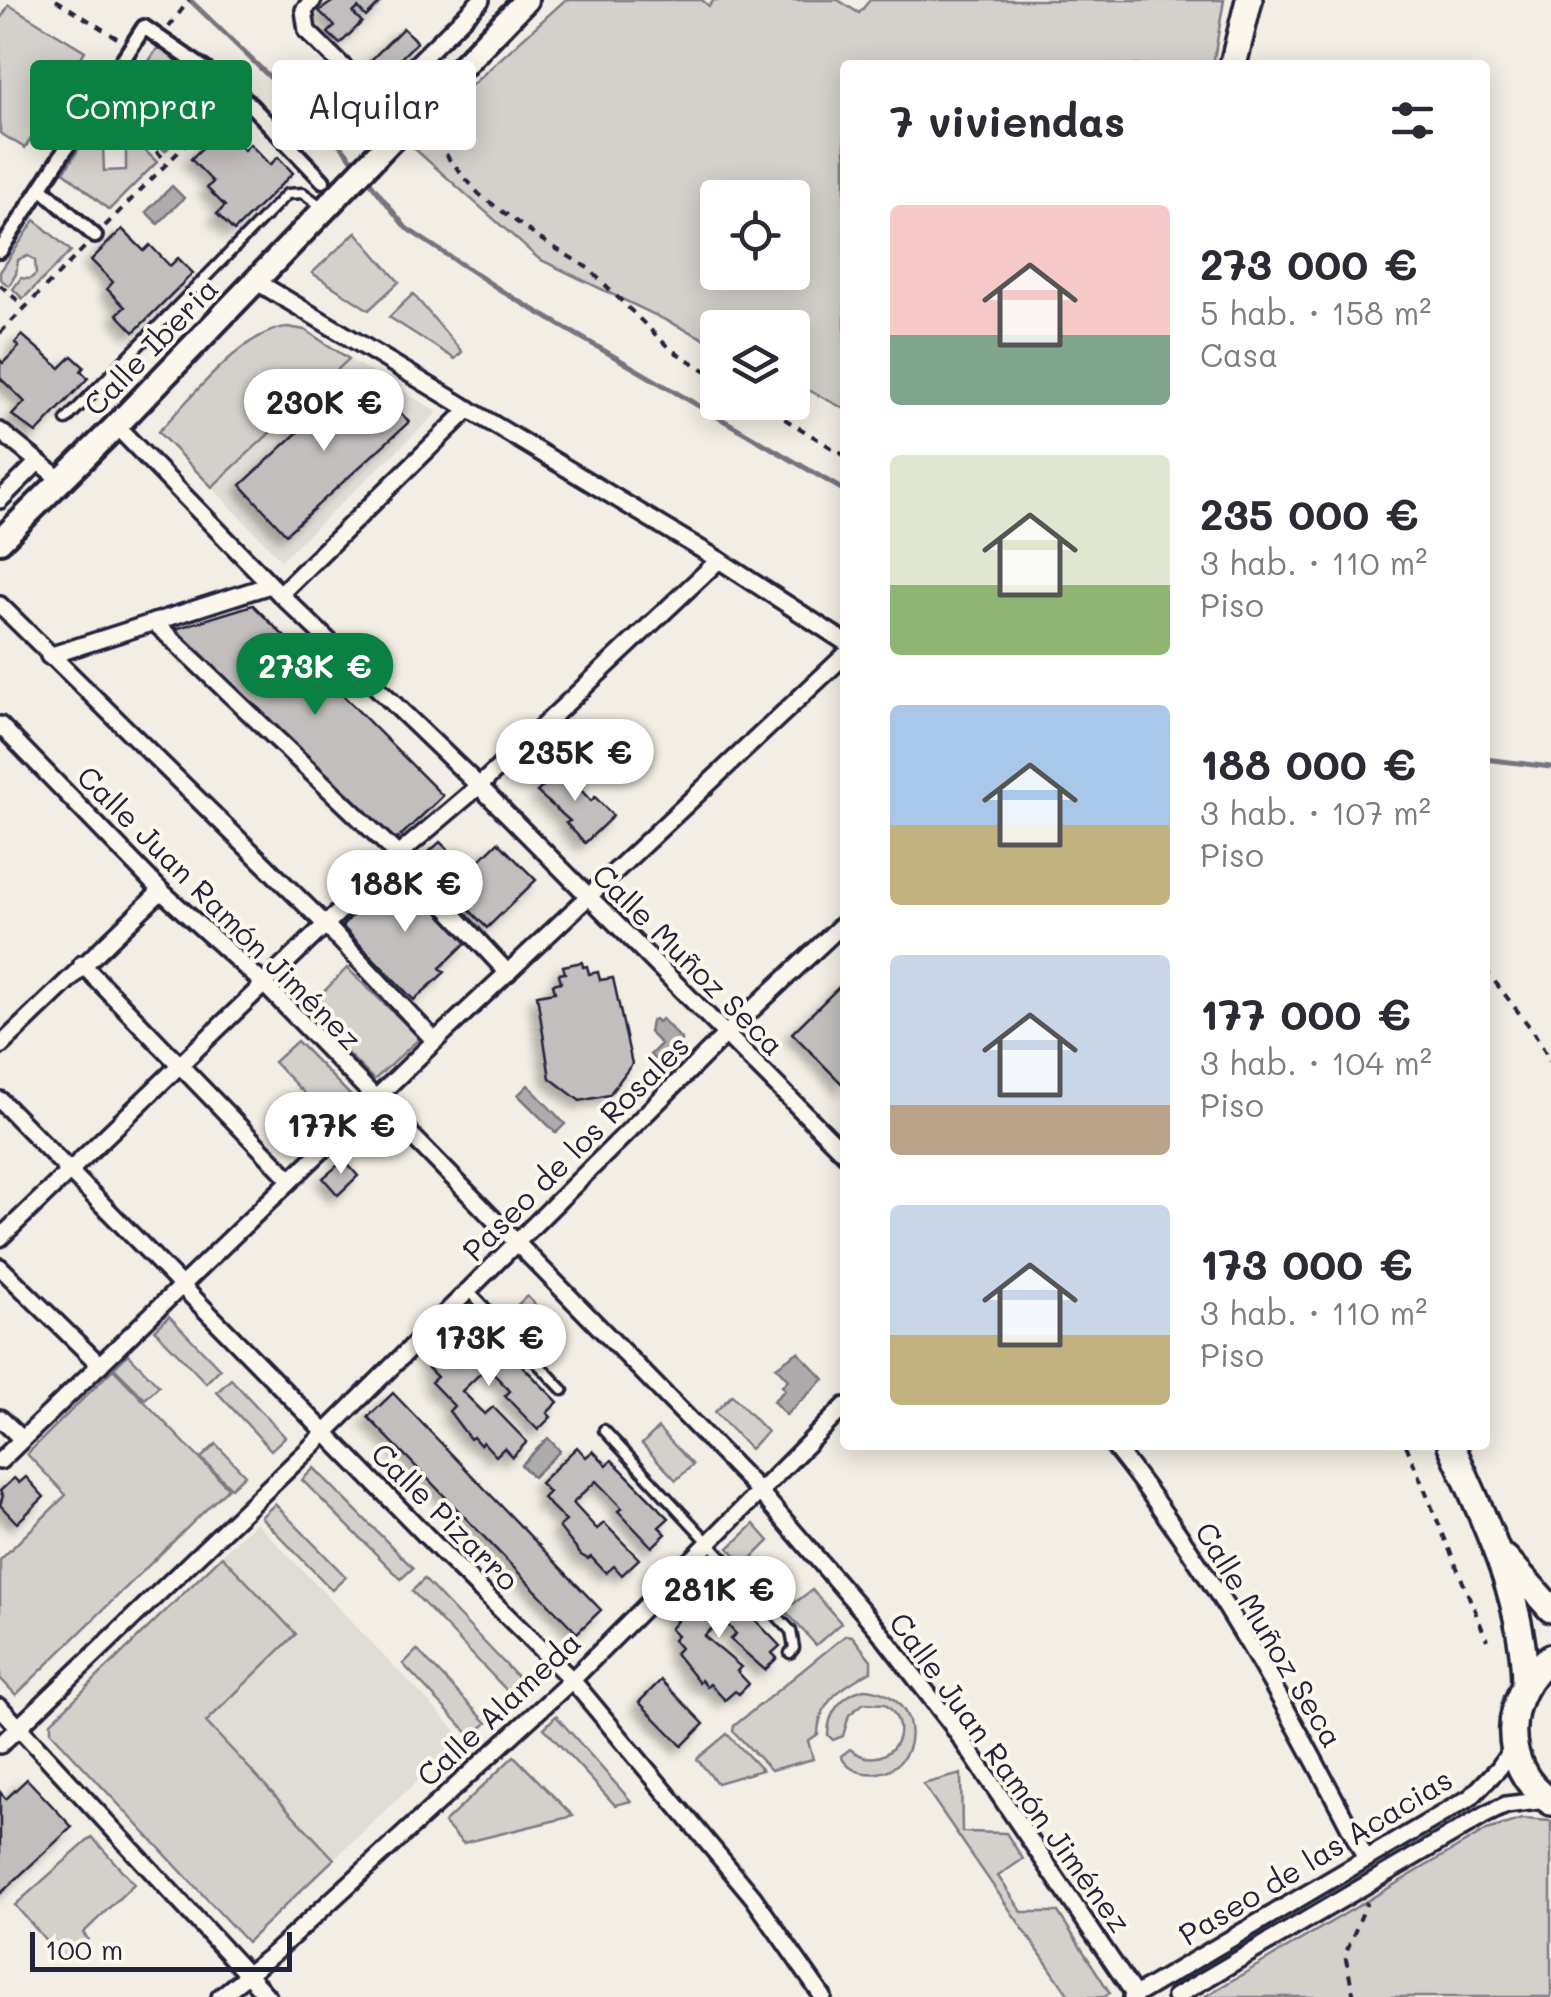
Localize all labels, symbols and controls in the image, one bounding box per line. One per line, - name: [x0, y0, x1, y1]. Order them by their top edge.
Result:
- chip: Comprar: [30, 60, 252, 150]
- chip: Alquilar: [272, 60, 476, 150]
- text: 7 viviendas: [890, 93, 1125, 148]
- icon: filters: [1385, 93, 1440, 148]
- map controls: [700, 180, 810, 420]
- button: locate: [700, 180, 810, 290]
- text: 273 000 €: [1200, 236, 1417, 291]
- icon: home: [970, 245, 1090, 365]
- street label: Calle Iberia: [74, 268, 226, 424]
- text: 5 hab. · 158 m²: [1200, 291, 1431, 333]
- button: layers: [700, 310, 810, 420]
- text: Casa: [1200, 333, 1278, 375]
- pin: 230K €: [243, 369, 405, 454]
- text: 230K €: [266, 380, 382, 422]
- text: 235 000 €: [1200, 486, 1419, 541]
- icon: home: [970, 495, 1090, 615]
- text: 3 hab. · 110 m²: [1200, 541, 1427, 583]
- text: Piso: [1200, 583, 1264, 625]
- pin: 273K €: [234, 633, 396, 718]
- text: 273K €: [258, 644, 372, 686]
- pin: 235K €: [494, 719, 656, 804]
- text: 235K €: [518, 730, 632, 772]
- text: 188 000 €: [1200, 736, 1416, 791]
- icon: home: [970, 745, 1090, 865]
- street label: Calle Juan Ramón Jiménez: [69, 756, 371, 1058]
- text: 3 hab. · 107 m²: [1200, 791, 1431, 833]
- text: Piso: [1200, 833, 1264, 875]
- pin: 188K €: [324, 850, 486, 935]
- street label: Calle Muñoz Seca: [584, 854, 794, 1064]
- text: 188K €: [349, 861, 461, 903]
- text: 177 000 €: [1200, 986, 1411, 1041]
- icon: home: [970, 995, 1090, 1115]
- street label: Paseo de los Rosales: [453, 1025, 697, 1269]
- text: 3 hab. · 104 m²: [1200, 1041, 1432, 1083]
- text: Piso: [1200, 1083, 1264, 1125]
- pin: 177K €: [260, 1092, 422, 1177]
- text: 177K €: [287, 1103, 395, 1145]
- text: 173 000 €: [1200, 1236, 1413, 1291]
- icon: home: [970, 1245, 1090, 1365]
- text: 3 hab. · 110 m²: [1200, 1291, 1427, 1333]
- pin: 173K €: [408, 1304, 570, 1389]
- text: 173K €: [434, 1315, 544, 1357]
- text: Piso: [1200, 1333, 1264, 1375]
- street label: Calle Pizarro: [363, 1433, 529, 1599]
- street label: Calle Muñoz Seca: [1187, 1514, 1353, 1754]
- pin: 281K €: [638, 1556, 800, 1641]
- text: 281K €: [664, 1567, 774, 1609]
- street label: Calle Juan Ramón Jiménez: [881, 1604, 1141, 1940]
- street label: Calle Alameda: [407, 1622, 589, 1794]
- street label: Paseo de las Acacias: [1171, 1758, 1459, 1954]
- scale bar: [30, 1927, 292, 1972]
- text: 100 m: [45, 1931, 123, 1967]

